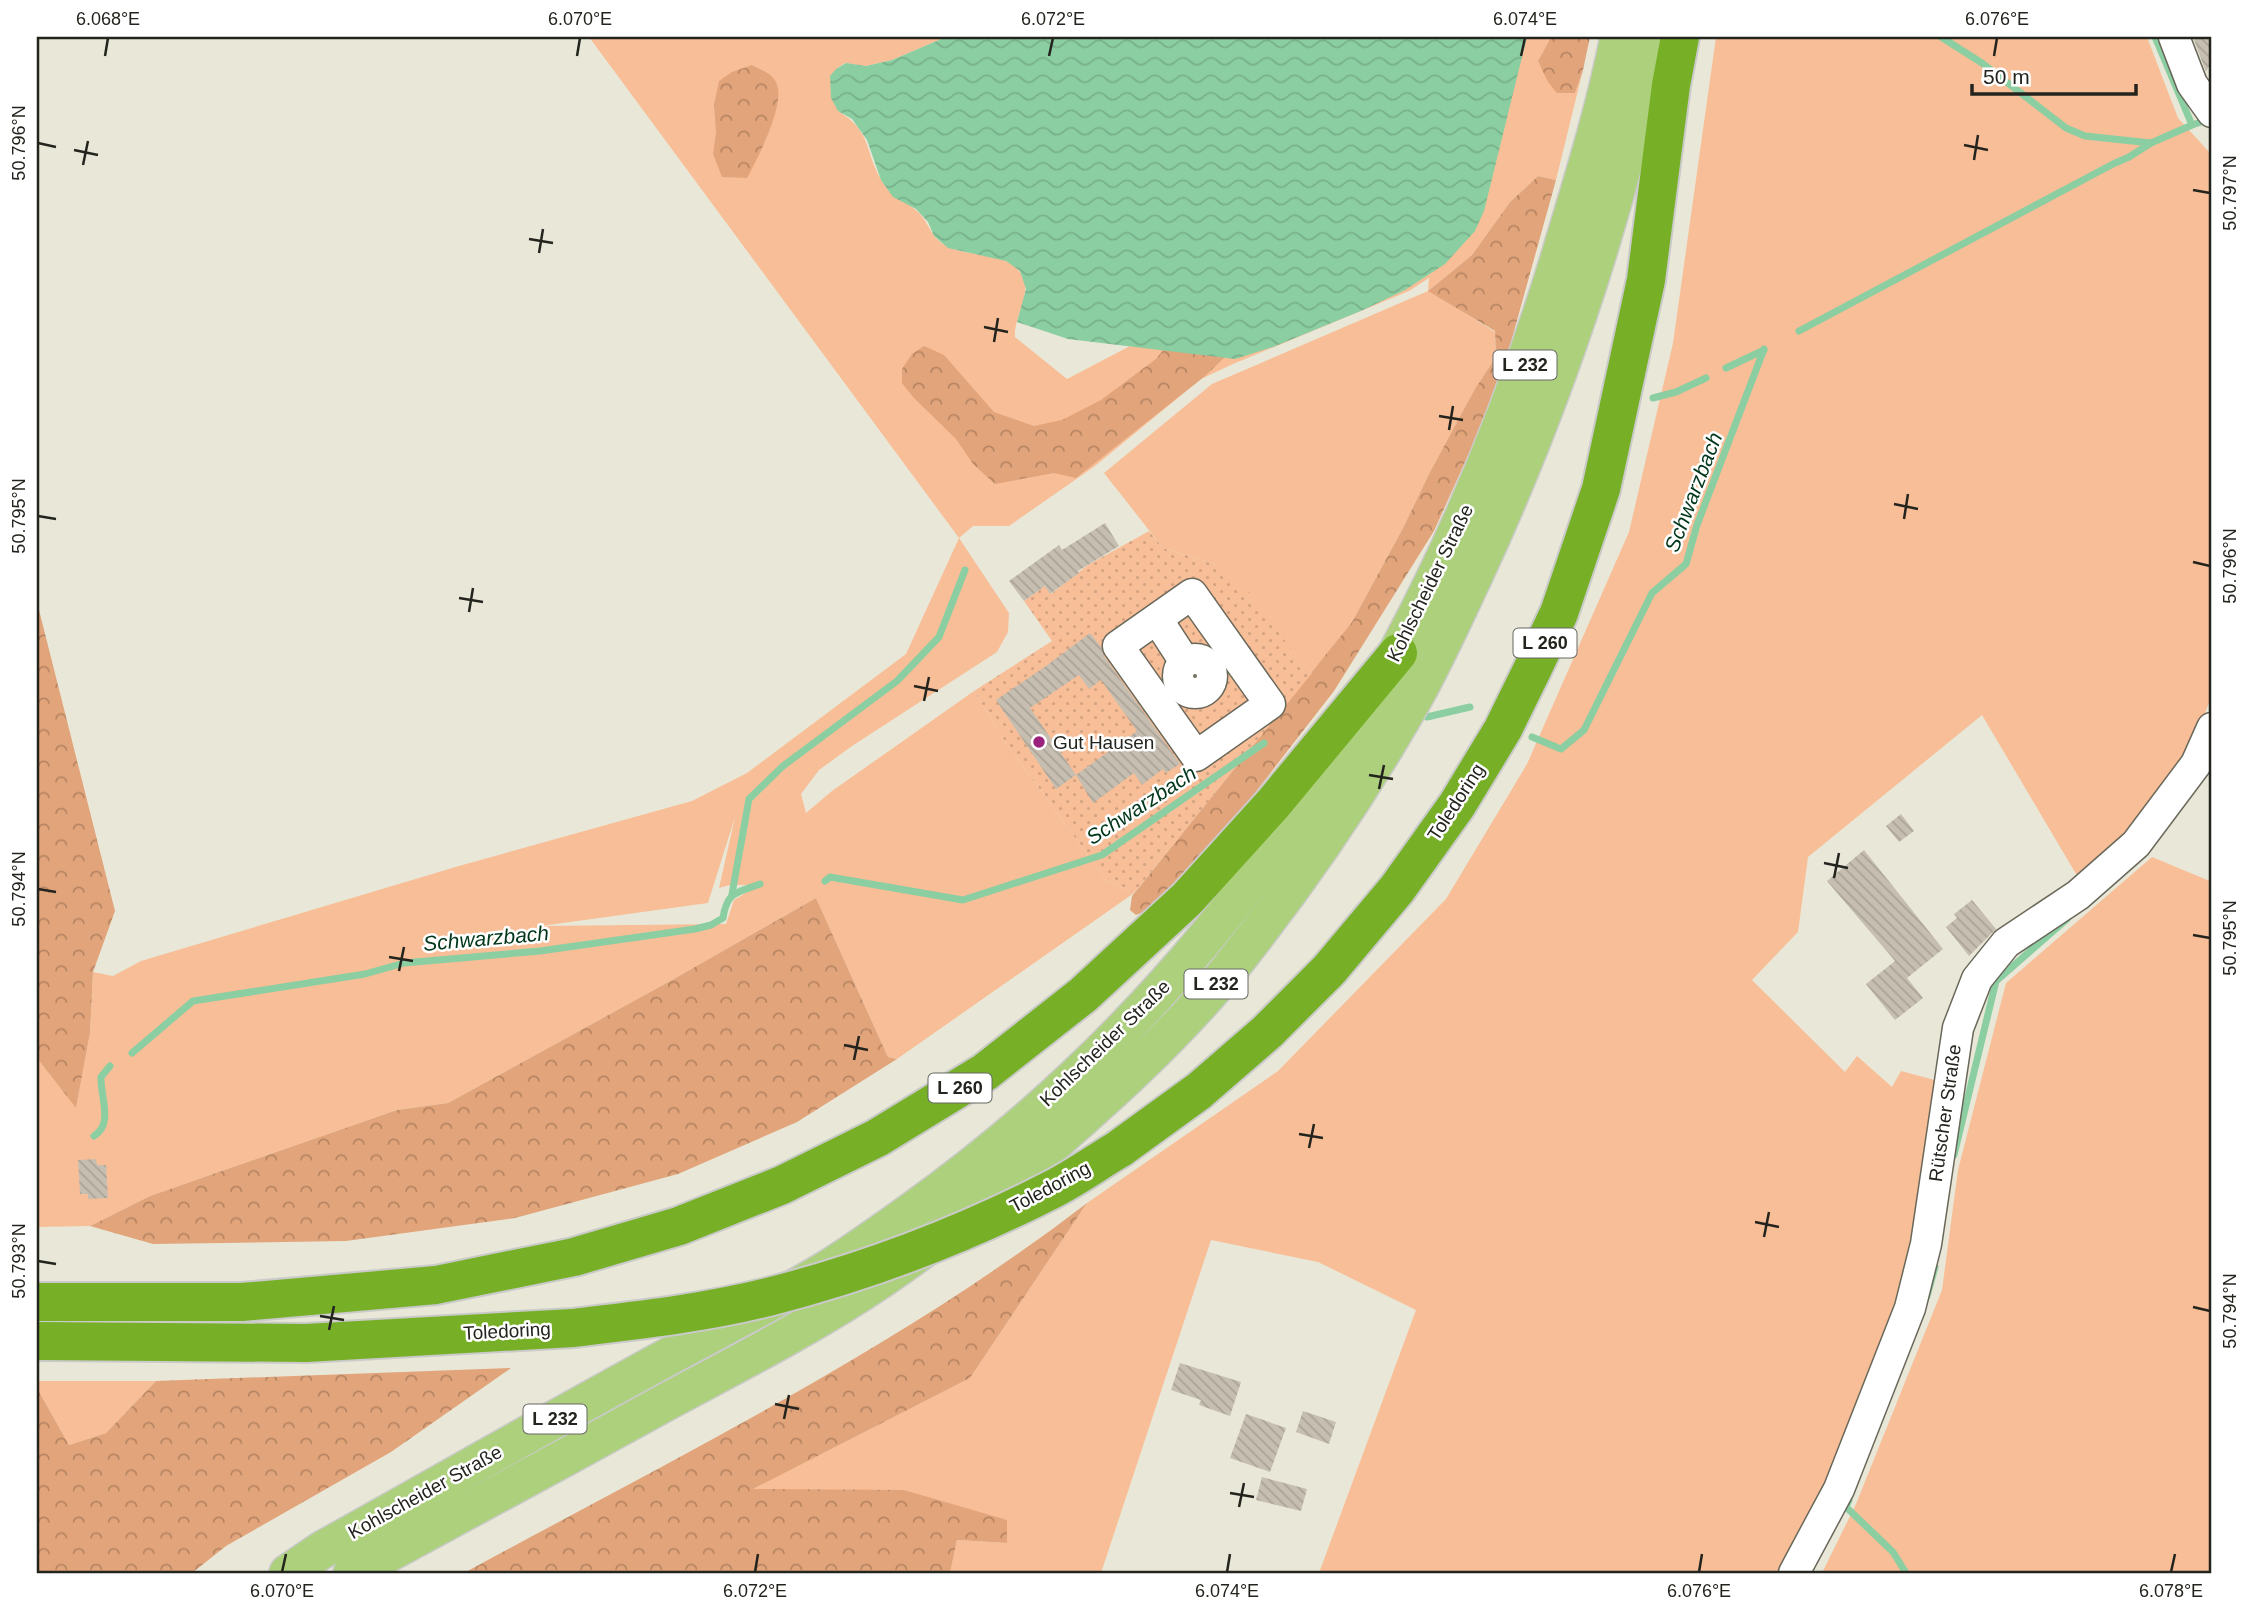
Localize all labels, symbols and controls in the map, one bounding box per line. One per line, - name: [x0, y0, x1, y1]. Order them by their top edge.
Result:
- text: 6.068°E: [76, 9, 140, 29]
- text: 6.070°E: [548, 9, 612, 29]
- text: 6.072°E: [1021, 9, 1085, 29]
- text: 6.074°E: [1493, 9, 1557, 29]
- text: 6.076°E: [1965, 9, 2029, 29]
- scale bar: [1972, 52, 2137, 96]
- text: 50 m: [1983, 65, 2030, 88]
- text: 50.796°N: [9, 105, 29, 181]
- text: 50.797°N: [2220, 155, 2240, 231]
- road number: L 232: [1494, 351, 1556, 380]
- water label: Schwarzbach: [1660, 429, 1726, 555]
- text: 50.795°N: [9, 478, 29, 554]
- street label: Kohlscheider Straße: [1383, 501, 1477, 665]
- text: 50.796°N: [2220, 528, 2240, 604]
- road number: L 260: [1514, 628, 1576, 658]
- place label: Gut Hausen: [1053, 732, 1154, 753]
- marker: Gut Hausen: [1031, 734, 1047, 750]
- street label: Toledoring: [1423, 760, 1489, 844]
- water label: Schwarzbach: [1082, 761, 1200, 849]
- text: 50.794°N: [9, 851, 29, 927]
- text: 50.795°N: [2220, 900, 2240, 976]
- water label: Schwarzbach: [422, 921, 550, 955]
- road number: L 232: [1184, 970, 1248, 999]
- street label: Kohlscheider Straße: [1036, 976, 1174, 1110]
- street label: Rütscher Straße: [1925, 1043, 1965, 1183]
- road number: L 260: [928, 1073, 992, 1102]
- street label: Toledoring: [1006, 1157, 1094, 1217]
- text: 50.793°N: [9, 1223, 29, 1299]
- text: 50.794°N: [2220, 1273, 2240, 1349]
- street label: Toledoring: [463, 1318, 551, 1344]
- road number: L 232: [524, 1404, 586, 1434]
- street label: Kohlscheider Straße: [345, 1441, 505, 1543]
- text: 6.070°E: [250, 1581, 314, 1601]
- text: 6.072°E: [723, 1581, 787, 1601]
- text: 6.074°E: [1195, 1581, 1259, 1601]
- text: 6.076°E: [1667, 1581, 1731, 1601]
- text: 6.078°E: [2139, 1581, 2203, 1601]

